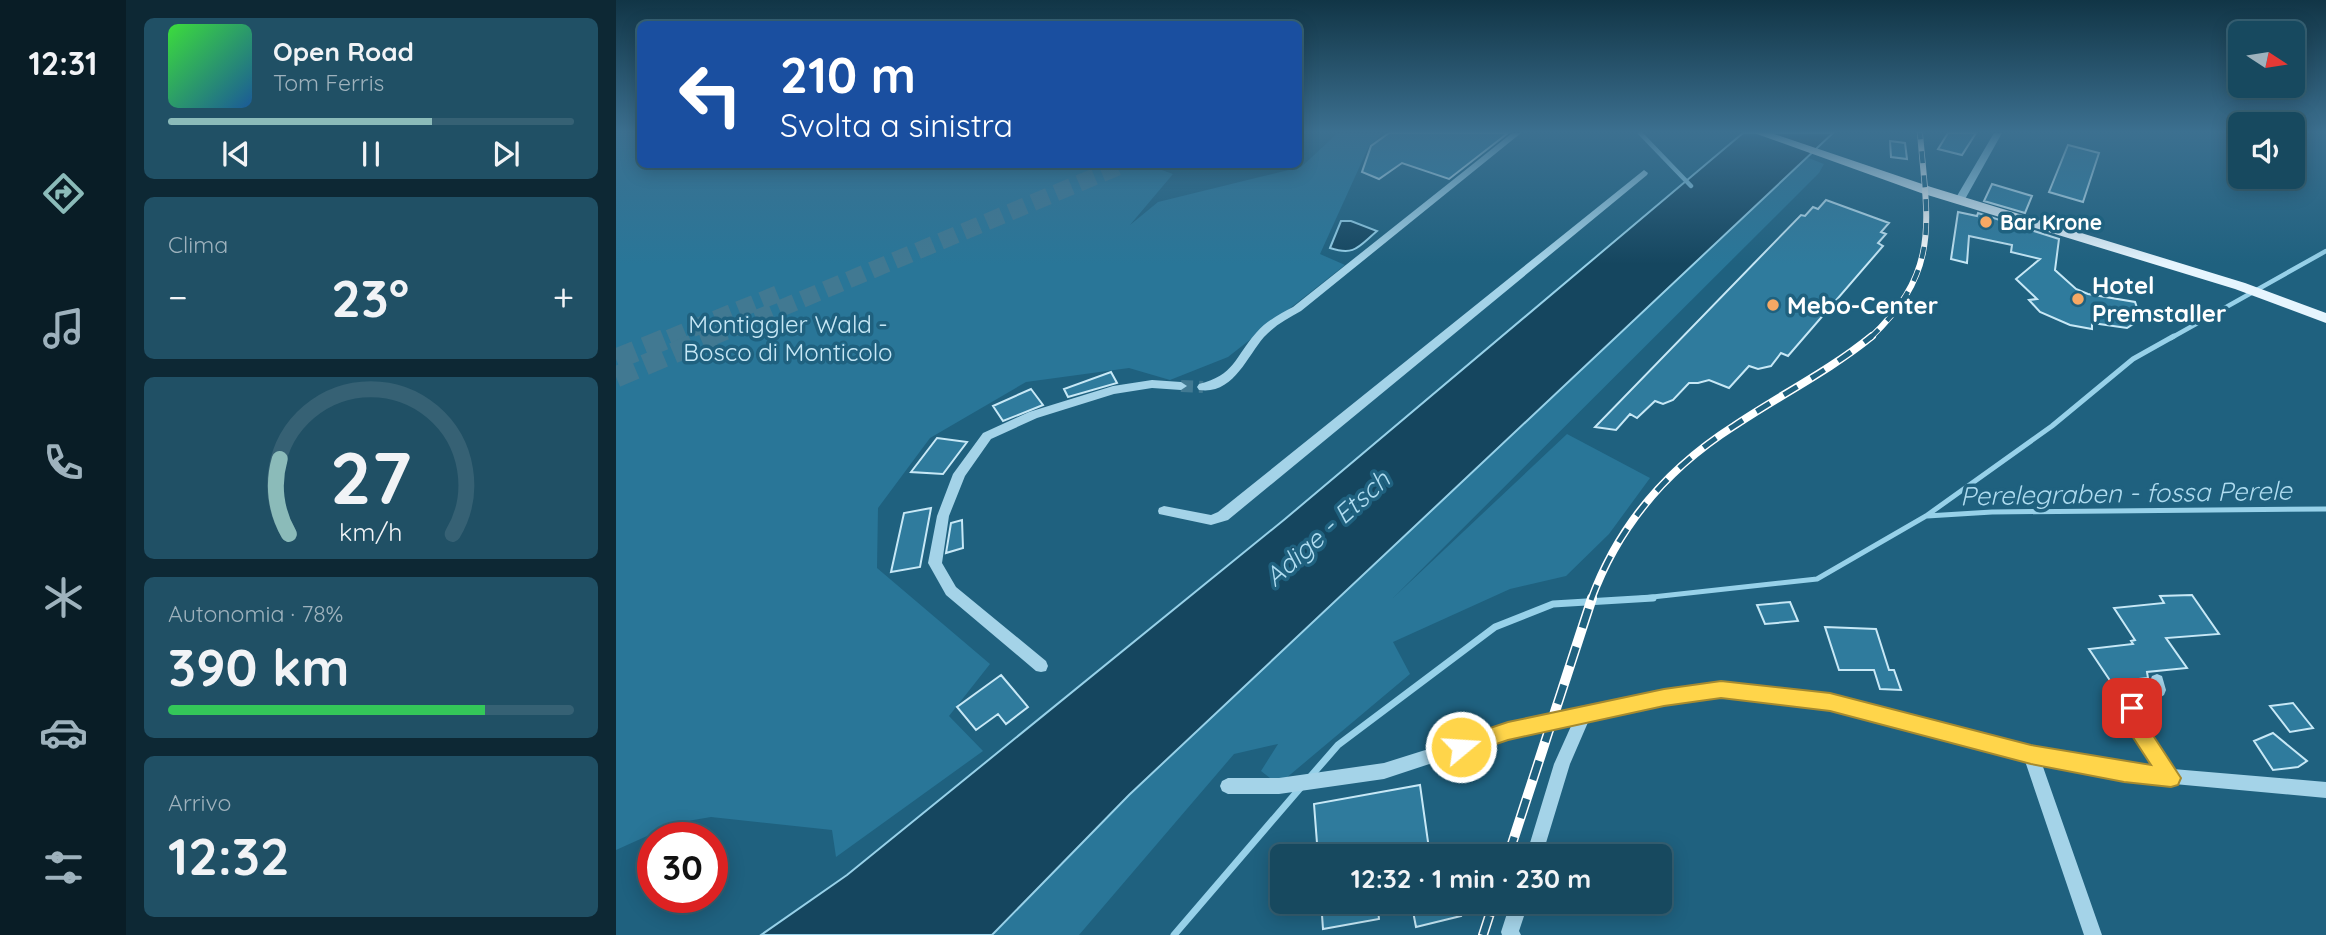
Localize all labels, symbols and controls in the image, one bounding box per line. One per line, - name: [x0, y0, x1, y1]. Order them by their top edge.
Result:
- north arrow: [2228, 21, 2305, 98]
- map controls: [2228, 21, 2305, 189]
- text: Open Road: [273, 35, 414, 68]
- text: 12:31: [28, 43, 98, 83]
- text: 210 m: [780, 44, 916, 105]
- icon: left: [665, 49, 756, 140]
- text: Tom Ferris: [273, 68, 384, 97]
- text: Svolta a sinistra: [780, 105, 1013, 145]
- button: sound: [2228, 112, 2305, 189]
- icon: previous: [217, 135, 255, 173]
- icon: pause: [352, 135, 390, 173]
- icon: next: [487, 135, 525, 173]
- icon: directions: [39, 169, 88, 218]
- place label: Bar Krone: [2000, 209, 2102, 235]
- marker: Bar Krone: [1978, 214, 1994, 230]
- text: Clima: [168, 230, 228, 259]
- text: 23°: [331, 265, 409, 330]
- place label: Hotel Premstaller: [2092, 270, 2226, 328]
- text: −: [168, 273, 188, 321]
- text: +: [553, 273, 574, 321]
- place label: Mebo-Center: [1787, 290, 1938, 320]
- marker: Hotel Premstaller: [2070, 291, 2086, 307]
- marker: Mebo-Center: [1765, 297, 1781, 313]
- icon: music: [39, 304, 88, 353]
- park label: Montiggler Wald - Bosco di Monticolo: [683, 309, 893, 367]
- text: 27: [330, 431, 412, 522]
- icon: phone: [39, 438, 88, 487]
- water label: Adige - Etsch: [1257, 462, 1397, 593]
- water label: Perelegraben - fossa Perele: [1960, 474, 2293, 512]
- text: km/h: [339, 515, 403, 546]
- icon: climate: [39, 573, 88, 622]
- text: Autonomia · 78%: [168, 599, 343, 628]
- text: 390 km: [168, 634, 349, 699]
- pin: [2102, 678, 2162, 738]
- icon: arrive: [2113, 689, 2151, 727]
- icon: car: [39, 708, 88, 757]
- position arrow: [1424, 710, 1498, 784]
- text: Arrivo: [168, 788, 231, 817]
- speed limit sign: 30: [637, 822, 728, 913]
- text: 12:32: [168, 823, 290, 888]
- icon: filters: [39, 843, 88, 892]
- text: 12:32 · 1 min · 230 m: [1351, 862, 1591, 895]

